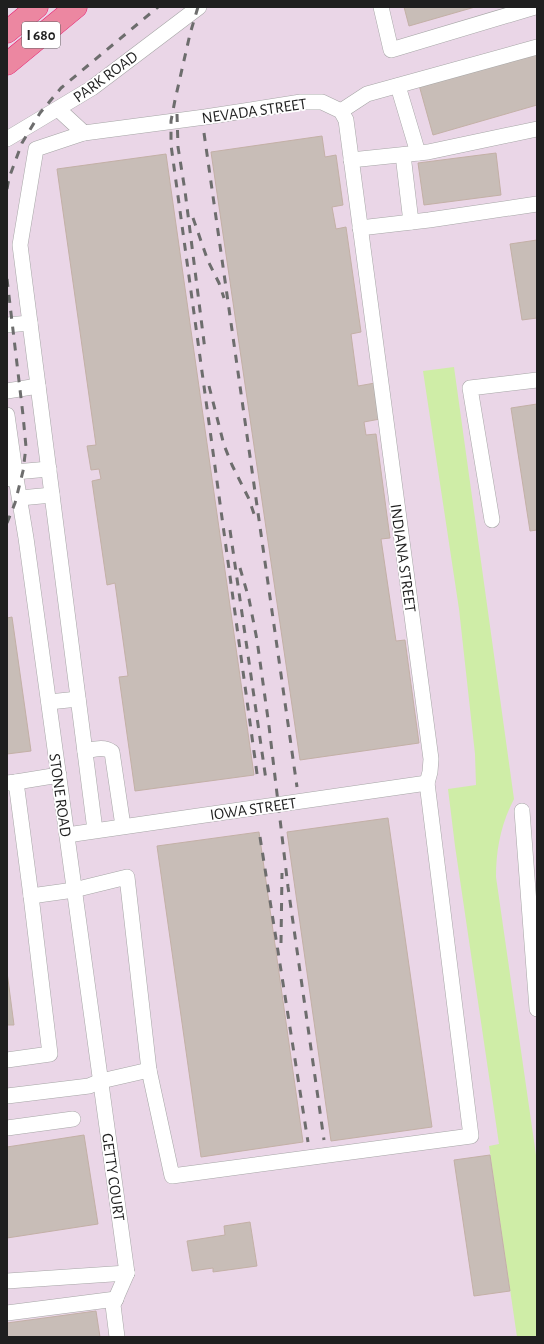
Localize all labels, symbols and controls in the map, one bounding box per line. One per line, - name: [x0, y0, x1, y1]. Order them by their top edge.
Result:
- road number: I 680: [22, 22, 60, 48]
- street label: PARK ROAD: [70, 48, 141, 105]
- street label: NEVADA STREET: [201, 96, 308, 126]
- street label: INDIANA STREET: [387, 503, 419, 613]
- street label: STONE ROAD: [46, 752, 74, 838]
- street label: IOWA STREET: [209, 795, 297, 823]
- street label: GETTY COURT: [99, 1132, 127, 1222]

